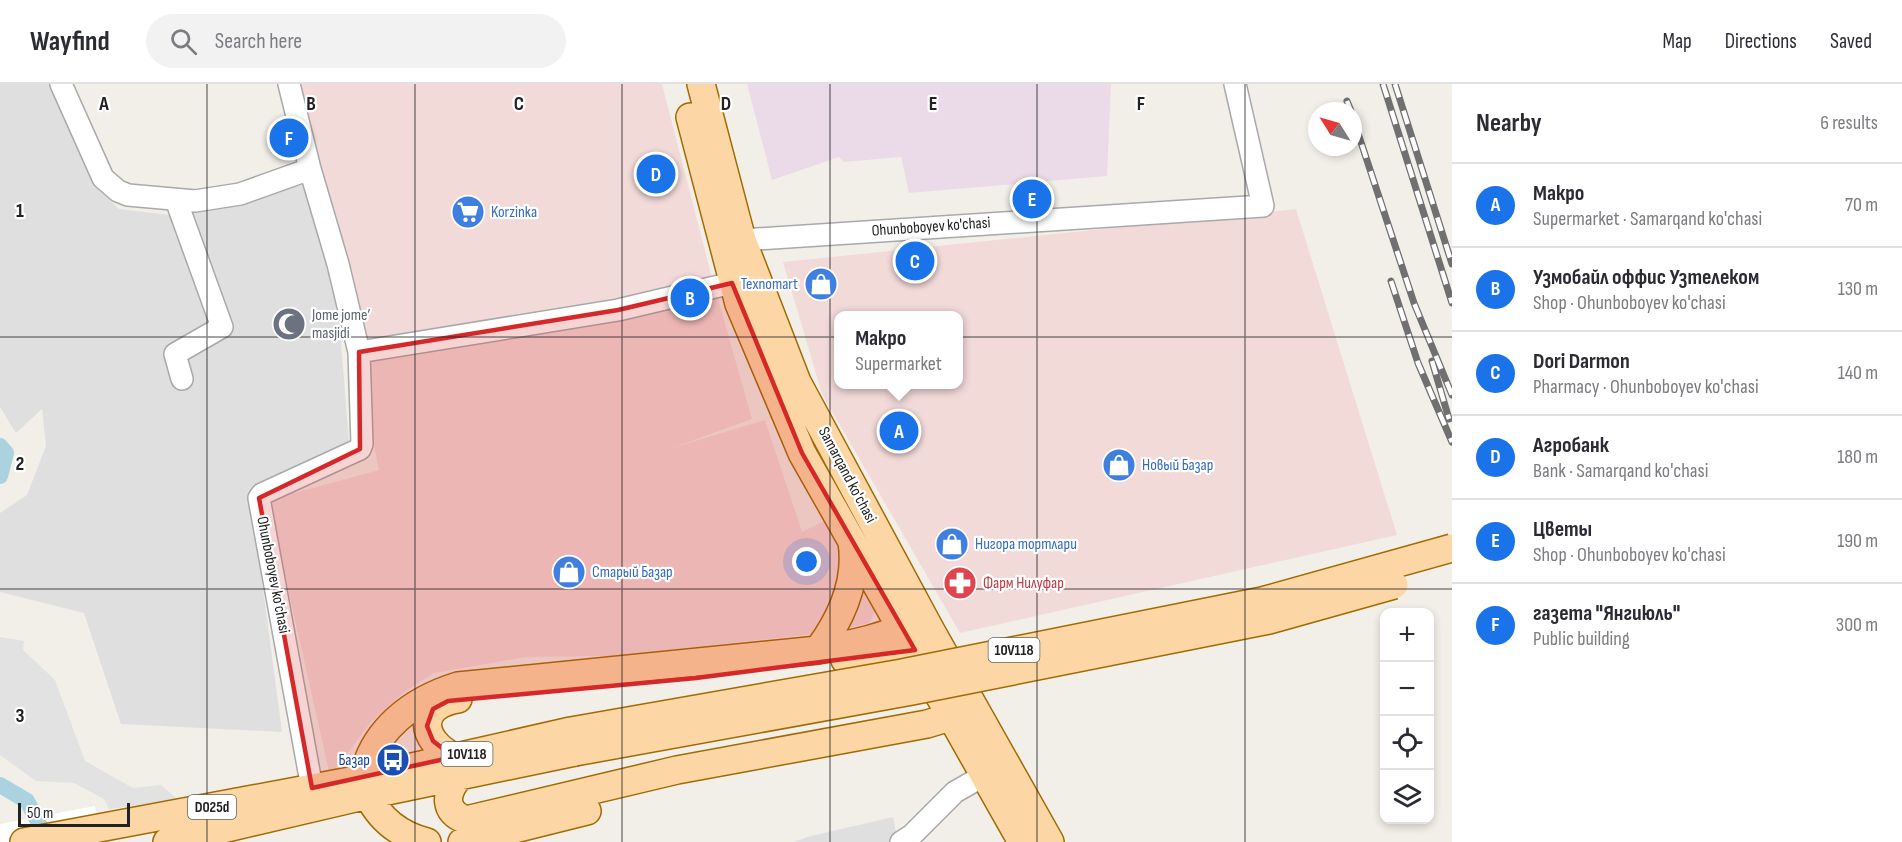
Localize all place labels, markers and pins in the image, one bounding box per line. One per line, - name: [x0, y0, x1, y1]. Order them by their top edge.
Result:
- pin: F: [270, 116, 308, 160]
- pin: D: [636, 152, 676, 196]
- pin: E: [1012, 176, 1052, 222]
- supermarket icon: Korzinka: [450, 194, 486, 230]
- place label: Korzinka: [491, 203, 537, 222]
- pin: C: [896, 238, 934, 284]
- shop icon: Texnomart: [803, 266, 839, 302]
- place label: Texnomart: [741, 275, 798, 294]
- pin: B: [670, 276, 710, 320]
- mosque icon: Jome jome’ masjidi: [271, 306, 307, 342]
- place label: Jome jome’ masjidi: [311, 306, 370, 343]
- pin: A: [880, 408, 918, 454]
- shop icon: Новый Базар: [1101, 447, 1137, 483]
- place label: Новый Базар: [1142, 456, 1213, 475]
- shop icon: Нигора тортлари: [934, 526, 970, 562]
- place label: Нигора тортлари: [975, 535, 1077, 554]
- shop icon: Cтарый Базар: [551, 554, 587, 590]
- place label: Cтарый Базар: [592, 563, 673, 582]
- pharmacy icon: Фарм Нилуфар: [942, 565, 978, 601]
- place label: Фарм Нилуфар: [983, 574, 1064, 593]
- bus stop icon: Базар: [375, 742, 411, 778]
- place label: Базар: [338, 751, 370, 770]

